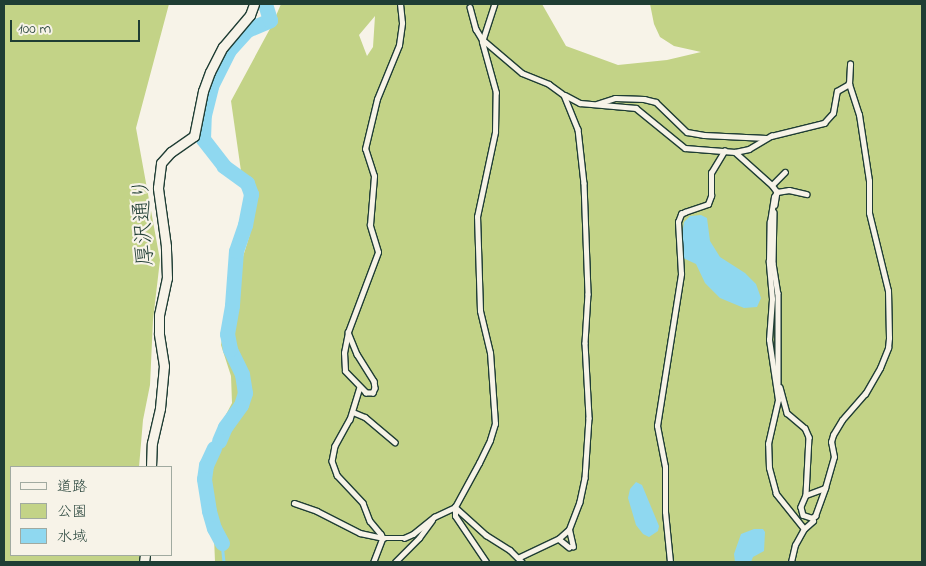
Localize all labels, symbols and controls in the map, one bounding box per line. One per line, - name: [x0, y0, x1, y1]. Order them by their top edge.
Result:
- scale bar: [12, 10, 142, 42]
- text: 100 m: [18, 18, 51, 40]
- street label: 厚沢通り: [130, 177, 160, 267]
- legend: [10, 466, 172, 556]
- text: 道路: [57, 476, 87, 498]
- text: 公園: [57, 501, 87, 523]
- text: 水域: [57, 526, 87, 548]

